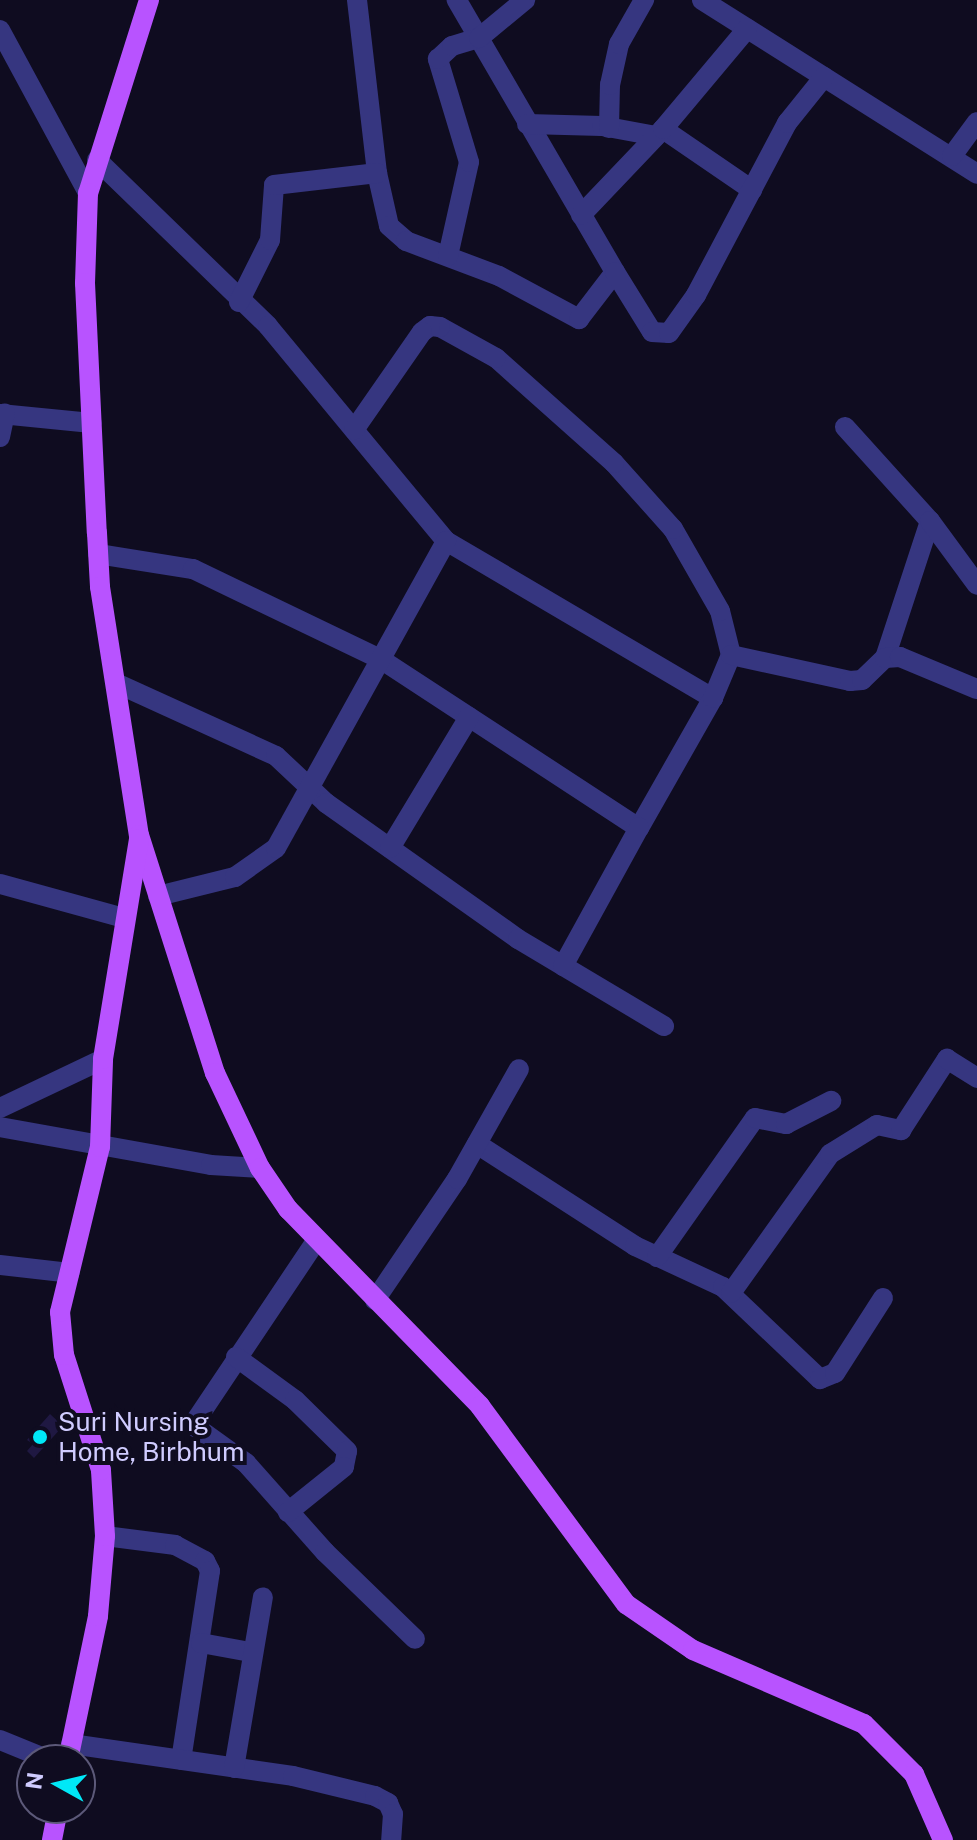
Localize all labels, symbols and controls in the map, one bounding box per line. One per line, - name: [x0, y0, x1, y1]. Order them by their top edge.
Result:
- place label: Suri Nursing Home, Birbhum: [58, 1406, 245, 1468]
- marker: Suri Nursing Home, Birbhum: [29, 1426, 51, 1448]
- north arrow: [16, 1744, 96, 1824]
- text: N: [20, 1771, 48, 1791]

